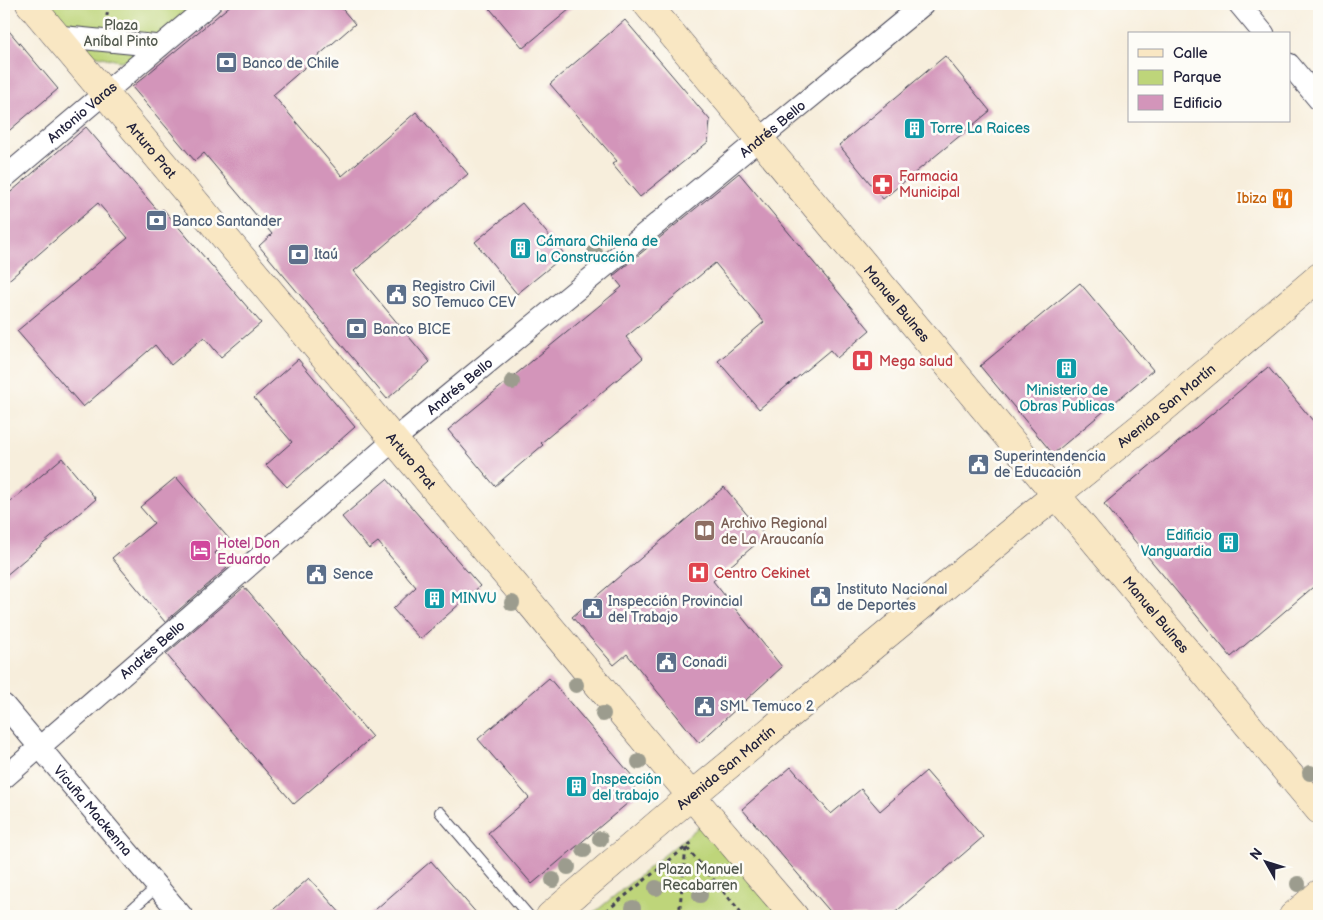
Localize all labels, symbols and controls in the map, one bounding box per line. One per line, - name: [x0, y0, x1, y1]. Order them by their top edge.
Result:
- park label: Plaza Aníbal Pinto: [84, 17, 158, 50]
- legend: [1128, 32, 1290, 122]
- text: Calle: [1173, 44, 1208, 63]
- bank icon: Banco de Chile: [214, 51, 238, 75]
- place label: Banco de Chile: [242, 55, 339, 72]
- text: Parque: [1173, 68, 1222, 87]
- street label: Antonio Varas: [44, 78, 121, 147]
- text: Edificio: [1173, 94, 1222, 113]
- street label: Andrés Bello: [736, 97, 809, 161]
- building icon: Torre La Raices: [902, 116, 926, 140]
- street label: Arturo Prat: [123, 119, 180, 182]
- place label: Torre La Raices: [930, 120, 1030, 137]
- place label: Farmacia Municipal: [899, 168, 960, 201]
- pharmacy icon: Farmacia Municipal: [871, 172, 895, 196]
- restaurant icon: Ibiza: [1271, 186, 1295, 210]
- place label: Ibiza: [1237, 190, 1267, 207]
- bank icon: Banco Santander: [144, 209, 168, 233]
- place label: Banco Santander: [172, 213, 283, 230]
- place label: Cámara Chilena de la Construcción: [536, 233, 658, 266]
- building icon: Cámara Chilena de la Construcción: [508, 237, 532, 261]
- bank icon: Itaú: [286, 242, 310, 266]
- place label: Itaú: [314, 246, 338, 263]
- street label: Manuel Bulnes: [860, 262, 933, 346]
- place label: Registro Civil SO Temuco CEV: [412, 278, 516, 311]
- public building icon: Registro Civil SO Temuco CEV: [384, 282, 408, 306]
- bank icon: Banco BICE: [345, 317, 369, 341]
- place label: Banco BICE: [373, 321, 451, 338]
- hospital icon: Mega salud: [851, 349, 875, 373]
- place label: Mega salud: [879, 353, 953, 370]
- street label: Andrés Bello: [423, 354, 496, 419]
- building icon: Ministerio de Obras Publicas: [1055, 356, 1079, 380]
- street label: Avenida San Martín: [1114, 360, 1219, 452]
- place label: Ministerio de Obras Publicas: [1019, 382, 1115, 415]
- street label: Arturo Prat: [383, 429, 440, 493]
- place label: Superintendencia de Educación: [994, 448, 1106, 481]
- public building icon: Superintendencia de Educación: [966, 452, 990, 476]
- place label: Archivo Regional de La Araucanía: [721, 515, 827, 548]
- library icon: Archivo Regional de La Araucanía: [693, 519, 717, 543]
- place label: Edificio Vanguardia: [1141, 527, 1212, 560]
- building icon: Edificio Vanguardia: [1216, 531, 1240, 555]
- place label: Hotel Don Eduardo: [217, 535, 280, 568]
- hotel icon: Hotel Don Eduardo: [189, 539, 213, 563]
- hospital icon: Centro Cekinet: [686, 561, 710, 585]
- public building icon: Sence: [305, 562, 329, 586]
- place label: Centro Cekinet: [714, 565, 811, 582]
- place label: Sence: [333, 566, 373, 583]
- street label: Manuel Bulnes: [1119, 573, 1193, 657]
- place label: Instituto Nacional de Deportes: [837, 581, 947, 614]
- public building icon: Instituto Nacional de Deportes: [809, 585, 833, 609]
- building icon: MINVU: [423, 586, 447, 610]
- place label: MINVU: [451, 590, 497, 607]
- place label: Inspección Provincial del Trabajo: [608, 593, 743, 626]
- public building icon: Inspección Provincial del Trabajo: [580, 597, 604, 621]
- street label: Andrés Bello: [117, 617, 188, 683]
- public building icon: Conadi: [654, 650, 678, 674]
- place label: Conadi: [682, 654, 727, 671]
- public building icon: SML Temuco 2: [692, 694, 716, 718]
- place label: SML Temuco 2: [720, 698, 815, 715]
- street label: Avenida San Martín: [673, 722, 779, 814]
- street label: Vicuña Mackenna: [50, 762, 136, 860]
- place label: Inspección del trabajo: [592, 771, 662, 804]
- building icon: Inspección del trabajo: [564, 775, 588, 799]
- north arrow: [1240, 838, 1290, 888]
- text: N: [1246, 845, 1266, 864]
- park label: Plaza Manuel Recabarren: [657, 861, 743, 894]

